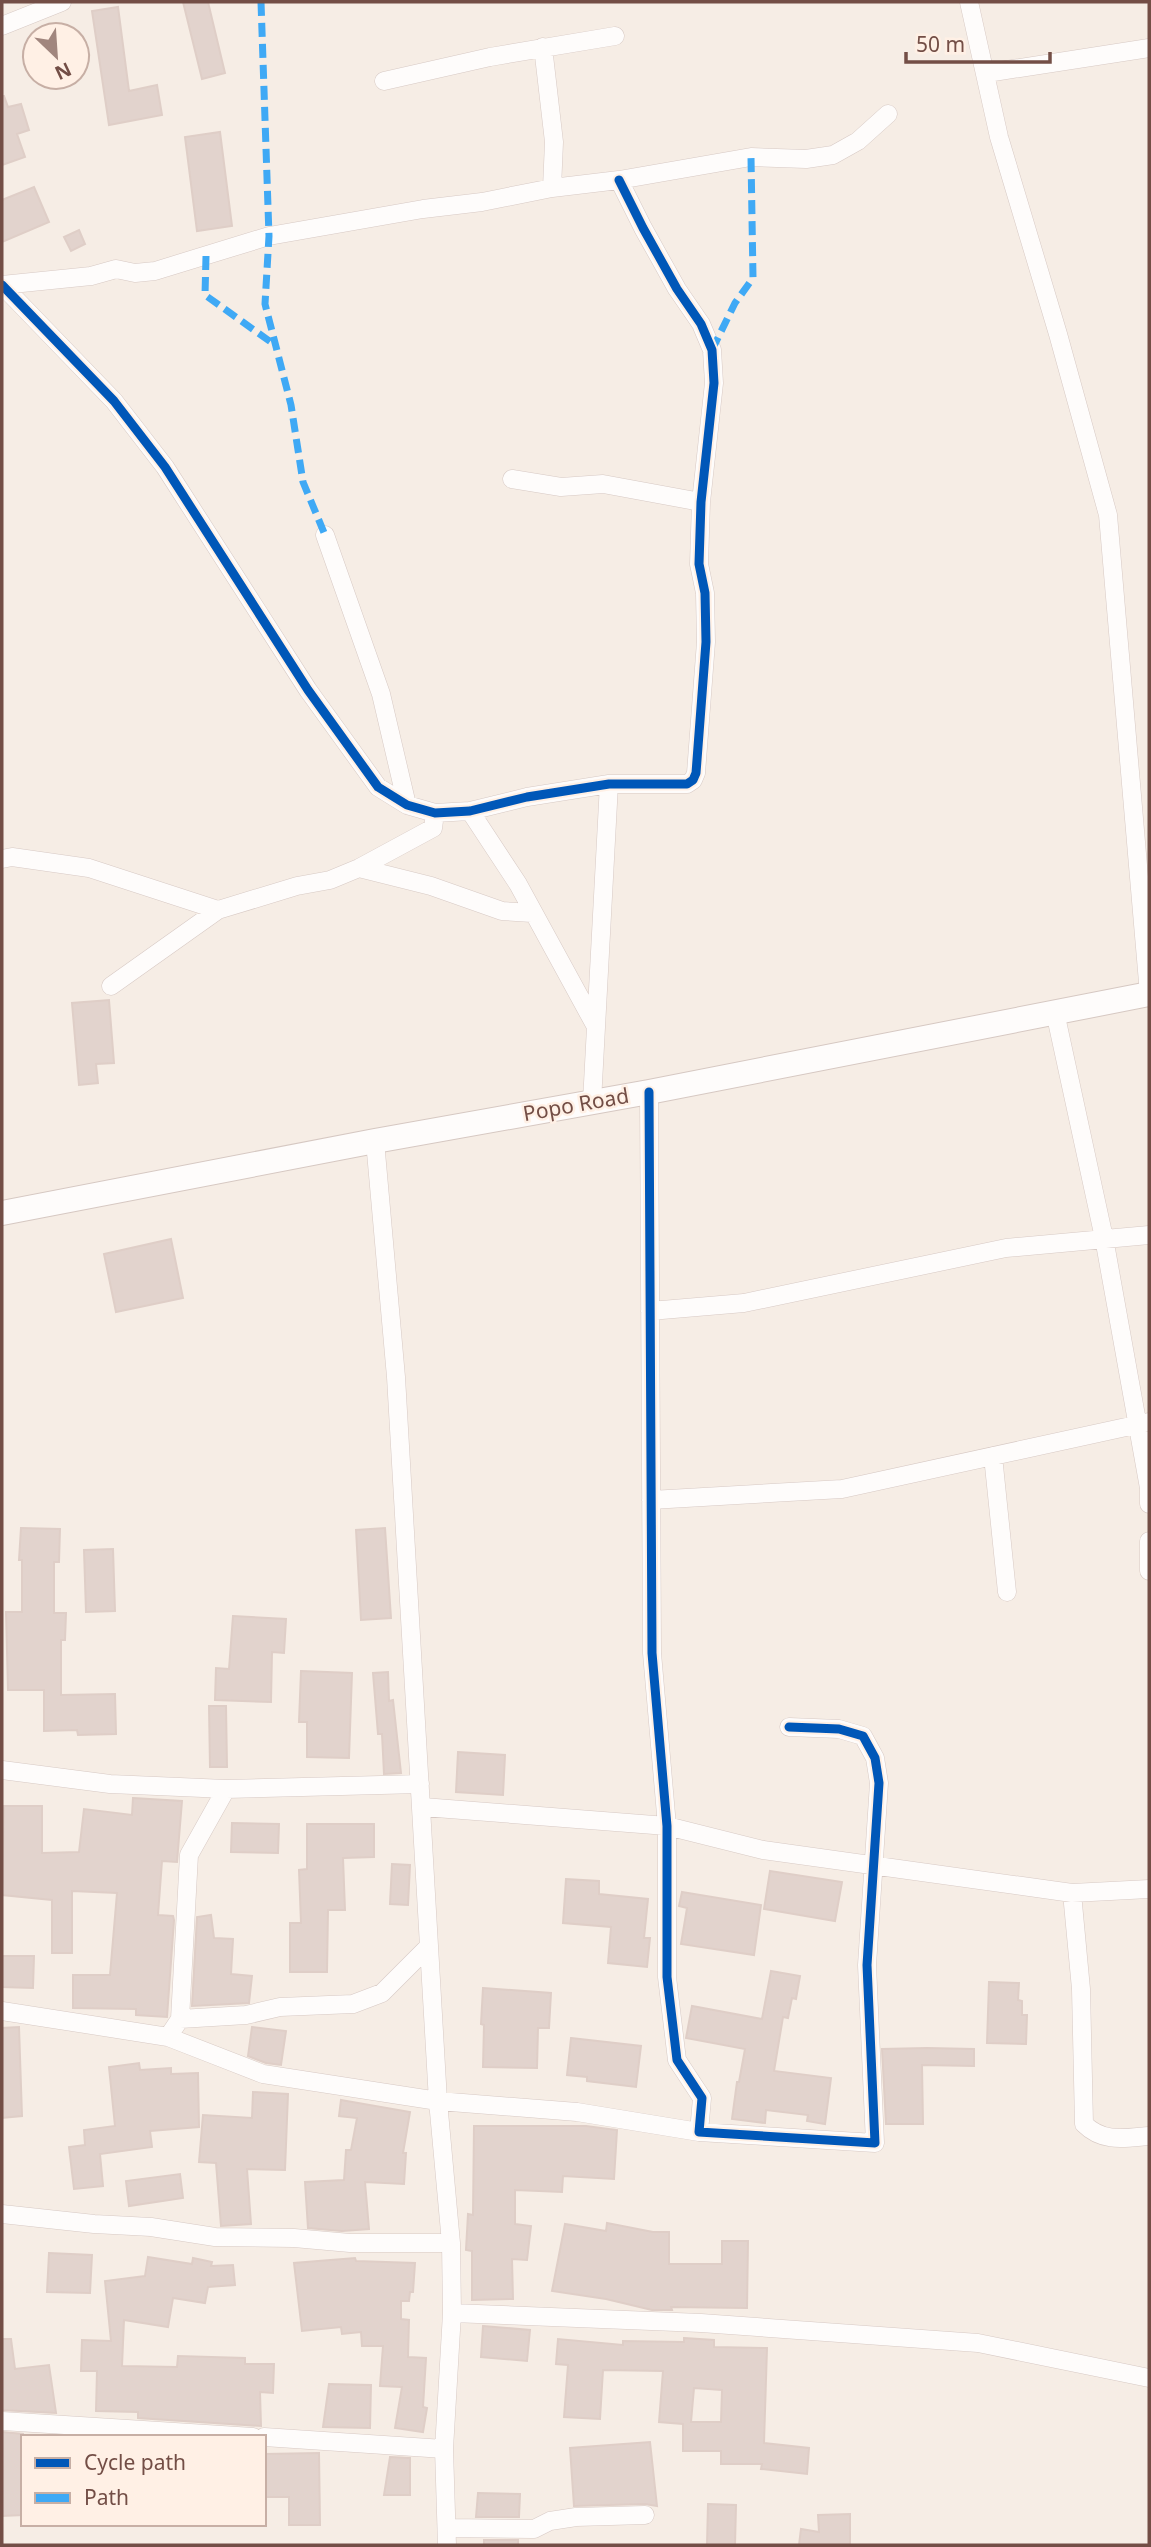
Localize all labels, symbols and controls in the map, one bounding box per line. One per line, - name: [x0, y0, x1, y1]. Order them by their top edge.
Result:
- north arrow: [21, 21, 91, 91]
- scale bar: [906, 21, 1050, 65]
- text: 50 m: [916, 30, 965, 58]
- text: N: [51, 56, 76, 86]
- street label: Popo Road: [521, 1081, 631, 1127]
- legend: [21, 2435, 266, 2526]
- text: Cycle path: [84, 2448, 186, 2476]
- text: Path: [84, 2483, 129, 2511]

